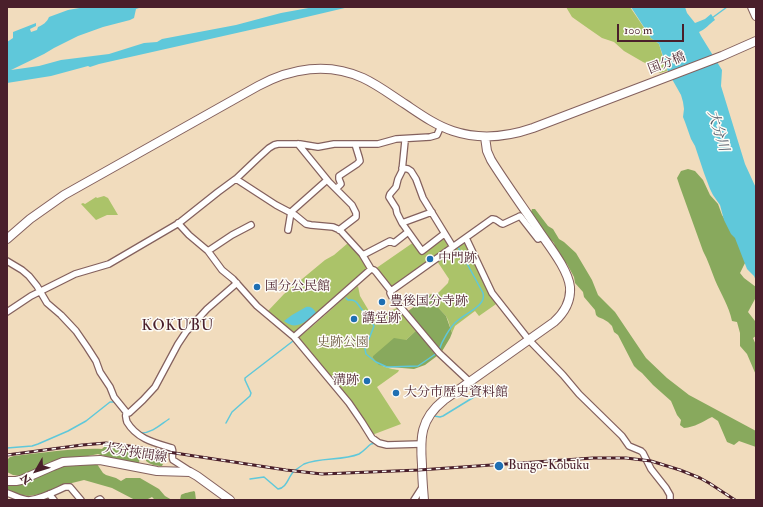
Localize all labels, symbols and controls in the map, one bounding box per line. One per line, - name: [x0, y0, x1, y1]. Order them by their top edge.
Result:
- scale bar: [619, 16, 686, 42]
- text: 100 m: [624, 23, 652, 38]
- street label: 国分橋: [646, 50, 688, 78]
- water label: 大分川: [703, 108, 731, 154]
- place label: 中門跡: [438, 251, 477, 267]
- marker: 中門跡: [425, 254, 435, 264]
- place label: 国分公民館: [265, 279, 330, 295]
- marker: 国分公民館: [252, 282, 262, 292]
- place label: 豊後国分寺跡: [390, 294, 468, 310]
- marker: 豊後国分寺跡: [377, 297, 387, 307]
- place label: 講堂跡: [362, 311, 401, 327]
- marker: 講堂跡: [349, 314, 359, 324]
- district label: KOKUBU: [141, 318, 215, 336]
- park label: 史跡公園: [317, 335, 369, 351]
- place label: 溝跡: [333, 373, 359, 389]
- marker: 溝跡: [362, 376, 372, 386]
- place label: 大分市歴史資料館: [404, 385, 508, 401]
- marker: 大分市歴史資料館: [391, 388, 401, 398]
- street label: 大分挾間線: [102, 441, 168, 467]
- north arrow: [16, 451, 56, 491]
- place label: Bungo-Kobuku: [508, 458, 589, 474]
- marker: Bungo-Kobuku: [493, 460, 505, 472]
- text: N: [18, 471, 34, 487]

